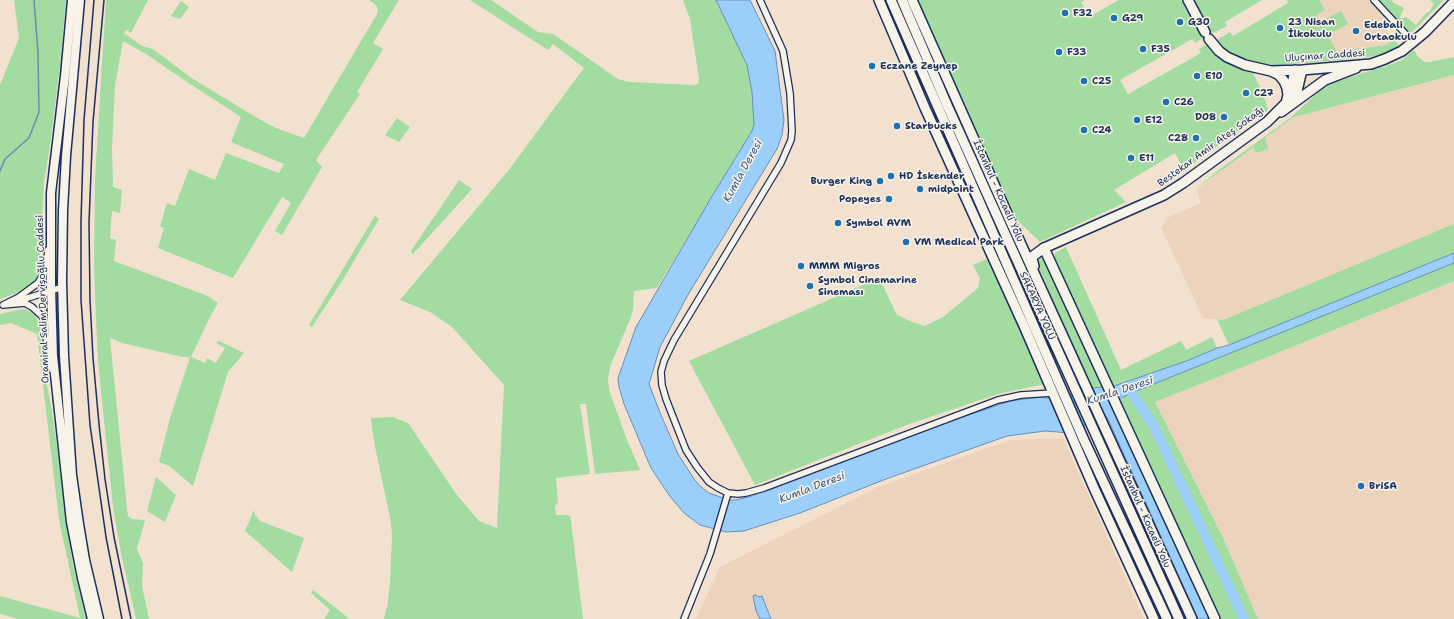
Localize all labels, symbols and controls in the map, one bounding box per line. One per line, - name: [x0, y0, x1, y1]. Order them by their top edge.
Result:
- place label: F32: [1073, 7, 1092, 19]
- marker: F32: [1060, 8, 1070, 18]
- place label: G29: [1122, 12, 1143, 24]
- marker: G29: [1109, 13, 1119, 23]
- place label: G30: [1188, 16, 1210, 28]
- place label: 23 Nisan İlkokulu: [1288, 16, 1335, 40]
- marker: G30: [1175, 17, 1185, 27]
- place label: Edebali Ortaokulu: [1364, 19, 1417, 42]
- marker: 23 Nisan İlkokulu: [1275, 23, 1285, 33]
- marker: Edebali Ortaokulu: [1351, 26, 1361, 36]
- place label: F35: [1151, 43, 1170, 55]
- marker: F35: [1138, 44, 1148, 54]
- place label: F33: [1067, 46, 1086, 58]
- marker: F33: [1054, 47, 1064, 57]
- street label: Uluçınar Caddesi: [1284, 47, 1366, 65]
- place label: Eczane Zeynep: [880, 60, 958, 72]
- marker: Eczane Zeynep: [867, 61, 877, 71]
- place label: E10: [1205, 70, 1223, 82]
- marker: E10: [1192, 71, 1202, 81]
- place label: C25: [1092, 75, 1111, 87]
- marker: C25: [1079, 76, 1089, 86]
- place label: C27: [1254, 87, 1273, 99]
- marker: C27: [1241, 88, 1251, 98]
- place label: C26: [1174, 96, 1194, 108]
- marker: C26: [1161, 97, 1171, 107]
- street label: Bestekar Amir Ateş Sokağı: [1155, 104, 1267, 190]
- place label: D08: [1195, 111, 1216, 123]
- marker: D08: [1219, 112, 1229, 122]
- place label: E12: [1145, 114, 1162, 126]
- marker: E12: [1132, 115, 1142, 125]
- place label: Starbucks: [905, 120, 957, 132]
- marker: Starbucks: [892, 121, 902, 131]
- place label: C24: [1092, 124, 1112, 136]
- marker: C24: [1079, 125, 1089, 135]
- place label: C28: [1168, 132, 1188, 144]
- marker: C28: [1191, 133, 1201, 143]
- water label: Kumla Deresi: [720, 138, 766, 204]
- street label: İstanbul - Kocaeli Yolu: [970, 138, 1026, 244]
- place label: E11: [1139, 152, 1154, 164]
- marker: E11: [1126, 153, 1136, 163]
- place label: HD İskender: [899, 170, 964, 182]
- marker: HD İskender: [886, 171, 896, 181]
- place label: Burger King: [810, 175, 872, 187]
- marker: Burger King: [875, 176, 885, 186]
- place label: midpoint: [928, 183, 974, 195]
- marker: midpoint: [915, 184, 925, 194]
- place label: Popeyes: [839, 193, 881, 205]
- marker: Popeyes: [884, 194, 894, 204]
- street label: Oramiral Salim Dervişoğllu Caddesi: [34, 214, 52, 384]
- place label: Symbol AVM: [846, 217, 911, 229]
- marker: Symbol AVM: [833, 218, 843, 228]
- place label: VM Medical Park: [914, 236, 1004, 248]
- marker: VM Medical Park: [901, 237, 911, 247]
- place label: MMM Migros: [809, 260, 880, 272]
- marker: MMM Migros: [796, 261, 806, 271]
- street label: SAKARYA YOLU: [1017, 270, 1057, 342]
- place label: Symbol Cinemarine Sineması: [818, 274, 917, 298]
- marker: Symbol Cinemarine Sineması: [805, 281, 815, 291]
- water label: Kumla Deresi: [1085, 374, 1155, 408]
- street label: İstanbul - Kocaeli Yolu: [1117, 464, 1173, 570]
- water label: Kumla Deresi: [777, 469, 847, 507]
- place label: BriSA: [1369, 480, 1397, 492]
- marker: BriSA: [1356, 481, 1366, 491]

